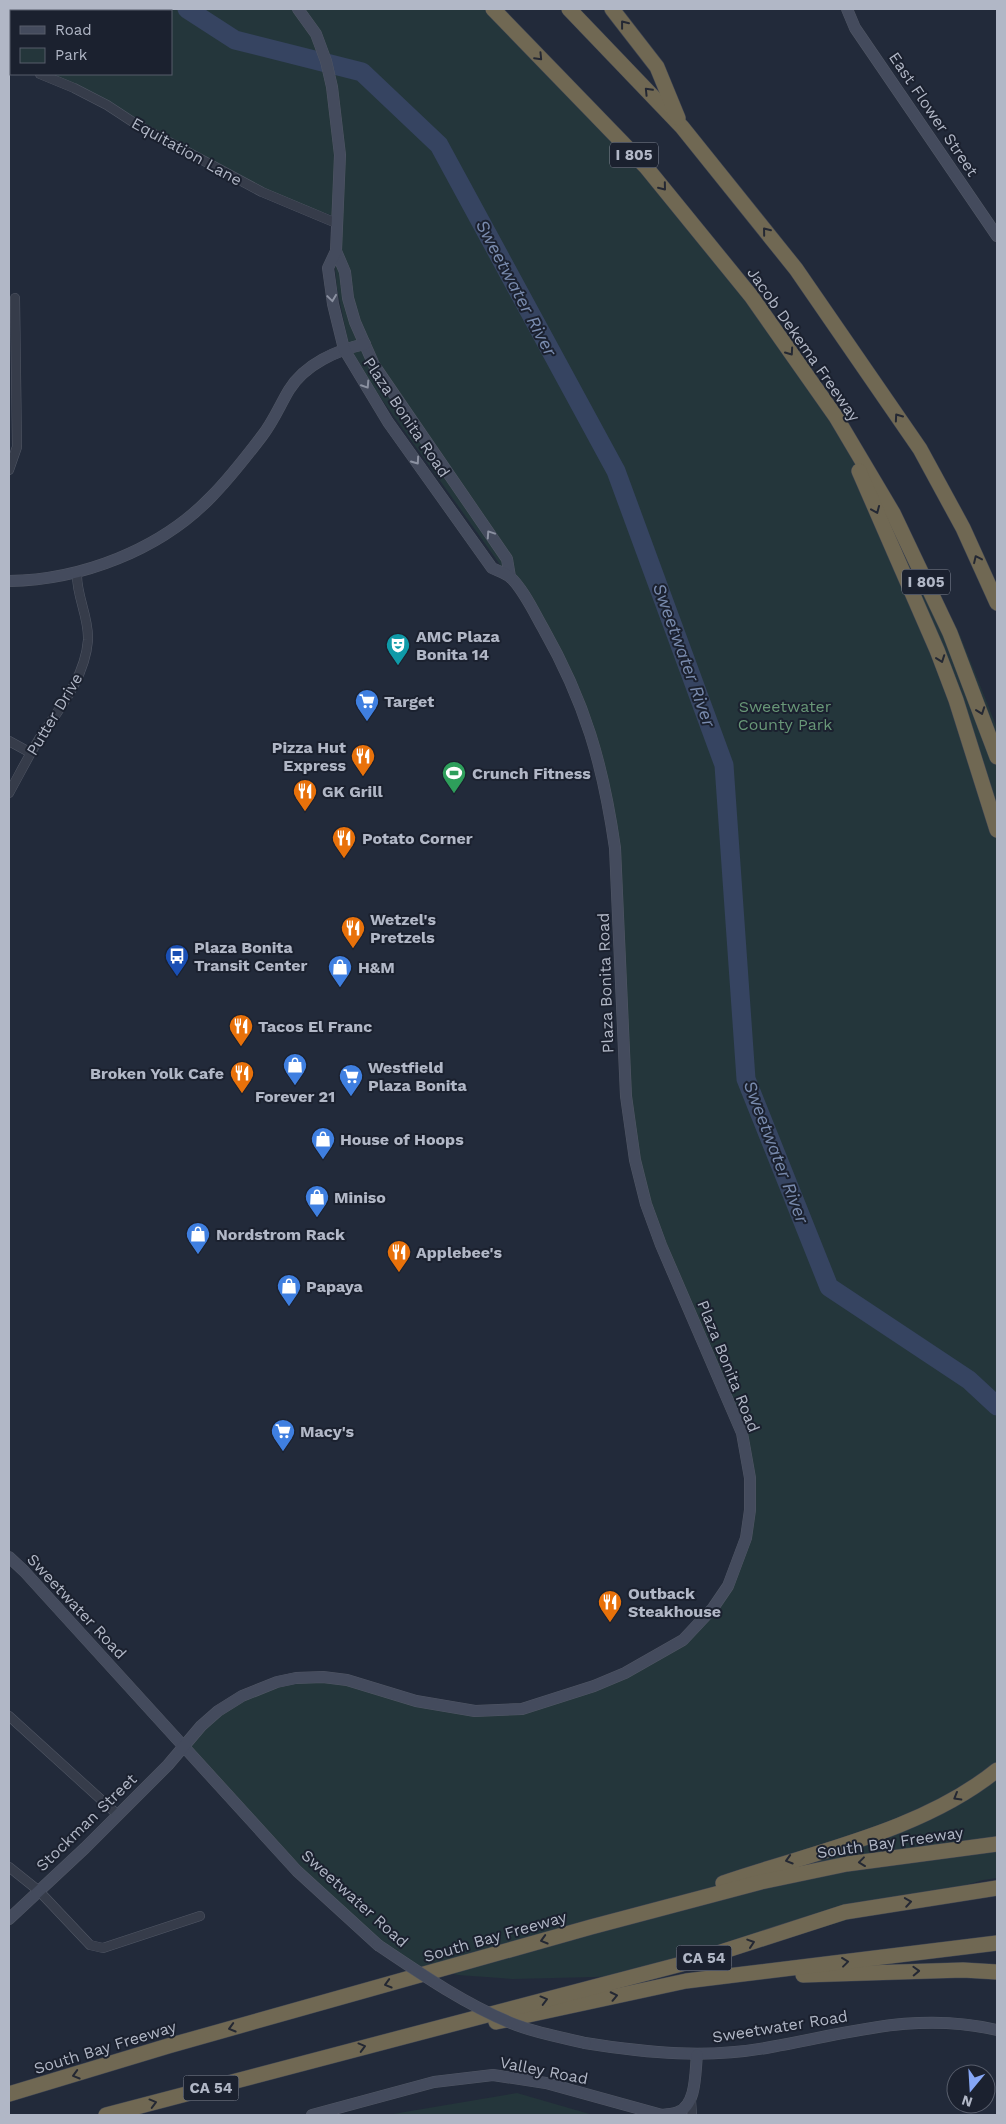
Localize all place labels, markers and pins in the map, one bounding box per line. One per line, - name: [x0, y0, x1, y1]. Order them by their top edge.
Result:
- place label: AMC Plaza Bonita 14: [416, 627, 500, 664]
- theatre icon: AMC Plaza Bonita 14: [385, 632, 411, 666]
- supermarket icon: Target: [354, 688, 380, 722]
- place label: Target: [384, 692, 434, 711]
- place label: Pizza Hut Express: [272, 738, 346, 775]
- restaurant icon: Pizza Hut Express: [350, 743, 376, 777]
- sports icon: Crunch Fitness: [441, 760, 467, 794]
- place label: Crunch Fitness: [472, 764, 591, 783]
- restaurant icon: GK Grill: [292, 778, 318, 812]
- place label: GK Grill: [322, 782, 383, 801]
- restaurant icon: Potato Corner: [331, 825, 357, 859]
- place label: Potato Corner: [362, 829, 473, 848]
- place label: Wetzel's Pretzels: [370, 910, 436, 947]
- restaurant icon: Wetzel's Pretzels: [340, 915, 366, 949]
- place label: Plaza Bonita Transit Center: [194, 938, 307, 975]
- bus stop icon: Plaza Bonita Transit Center: [164, 943, 190, 977]
- shop icon: H&M: [327, 954, 353, 988]
- place label: H&M: [358, 958, 395, 977]
- restaurant icon: Tacos El Franc: [228, 1013, 254, 1047]
- place label: Tacos El Franc: [258, 1017, 372, 1036]
- shop icon: Forever 21: [282, 1052, 308, 1086]
- place label: Westfield Plaza Bonita: [368, 1058, 467, 1095]
- restaurant icon: Broken Yolk Cafe: [229, 1060, 255, 1094]
- supermarket icon: Westfield Plaza Bonita: [338, 1063, 364, 1097]
- place label: Broken Yolk Cafe: [90, 1064, 224, 1083]
- place label: Forever 21: [255, 1087, 335, 1106]
- shop icon: House of Hoops: [310, 1126, 336, 1160]
- place label: House of Hoops: [340, 1130, 464, 1149]
- shop icon: Miniso: [304, 1184, 330, 1218]
- place label: Miniso: [334, 1188, 386, 1207]
- shop icon: Nordstrom Rack: [185, 1221, 211, 1255]
- place label: Nordstrom Rack: [216, 1225, 345, 1244]
- restaurant icon: Applebee's: [386, 1239, 412, 1273]
- place label: Applebee's: [416, 1243, 502, 1262]
- shop icon: Papaya: [276, 1273, 302, 1307]
- place label: Papaya: [306, 1277, 363, 1296]
- supermarket icon: Macy's: [270, 1418, 296, 1452]
- place label: Macy's: [300, 1422, 355, 1441]
- place label: Outback Steakhouse: [628, 1584, 721, 1621]
- restaurant icon: Outback Steakhouse: [597, 1589, 623, 1623]

